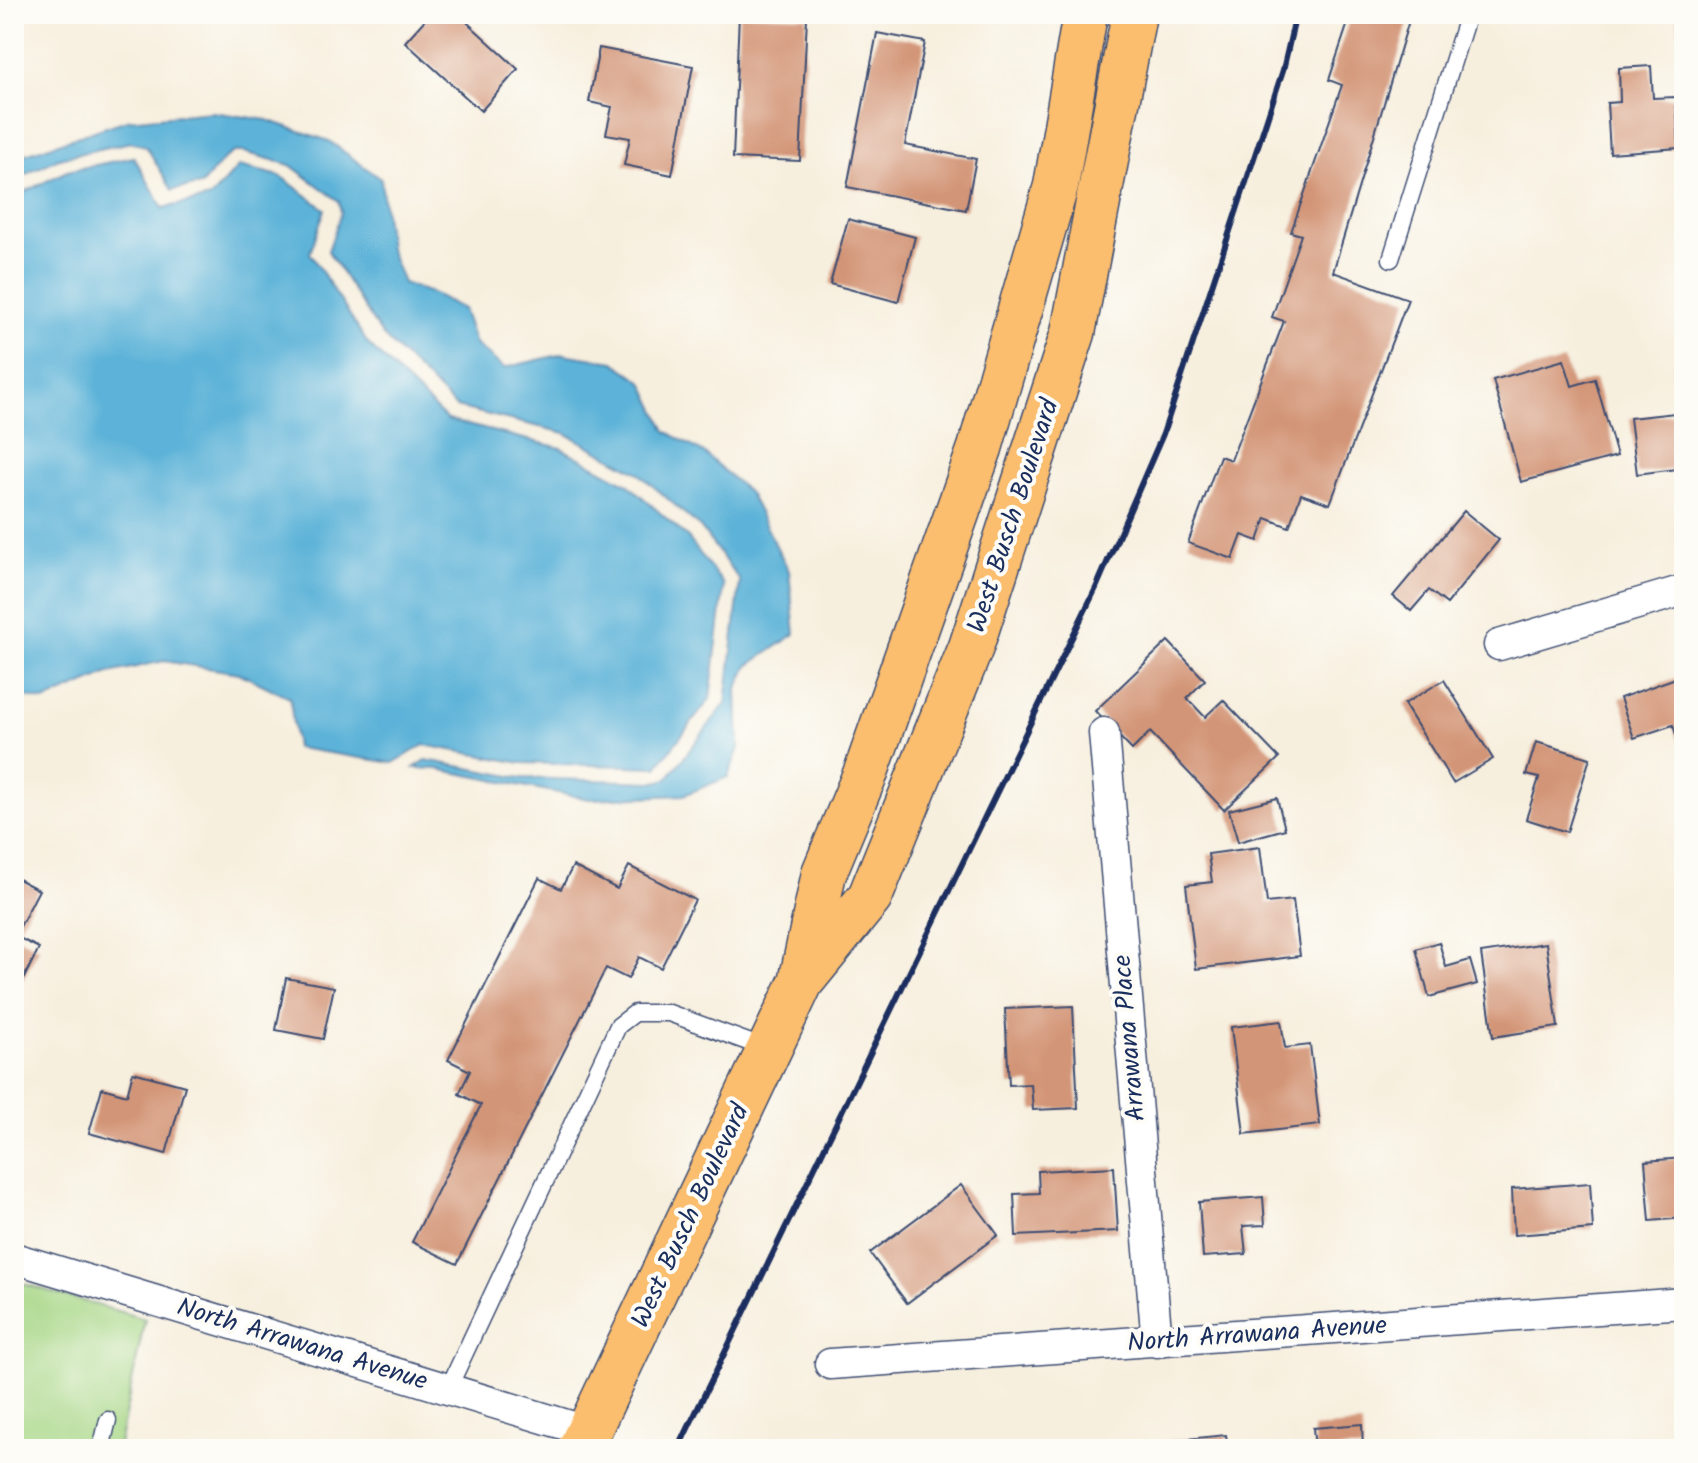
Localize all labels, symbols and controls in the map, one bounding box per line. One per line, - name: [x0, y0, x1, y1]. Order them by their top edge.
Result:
- street label: West Busch Boulevard: [956, 393, 1072, 638]
- street label: Arrawana Place: [1102, 953, 1158, 1123]
- street label: West Busch Boulevard: [621, 1096, 762, 1335]
- street label: North Arrawana Avenue: [171, 1287, 433, 1403]
- street label: North Arrawana Avenue: [1126, 1305, 1389, 1365]

